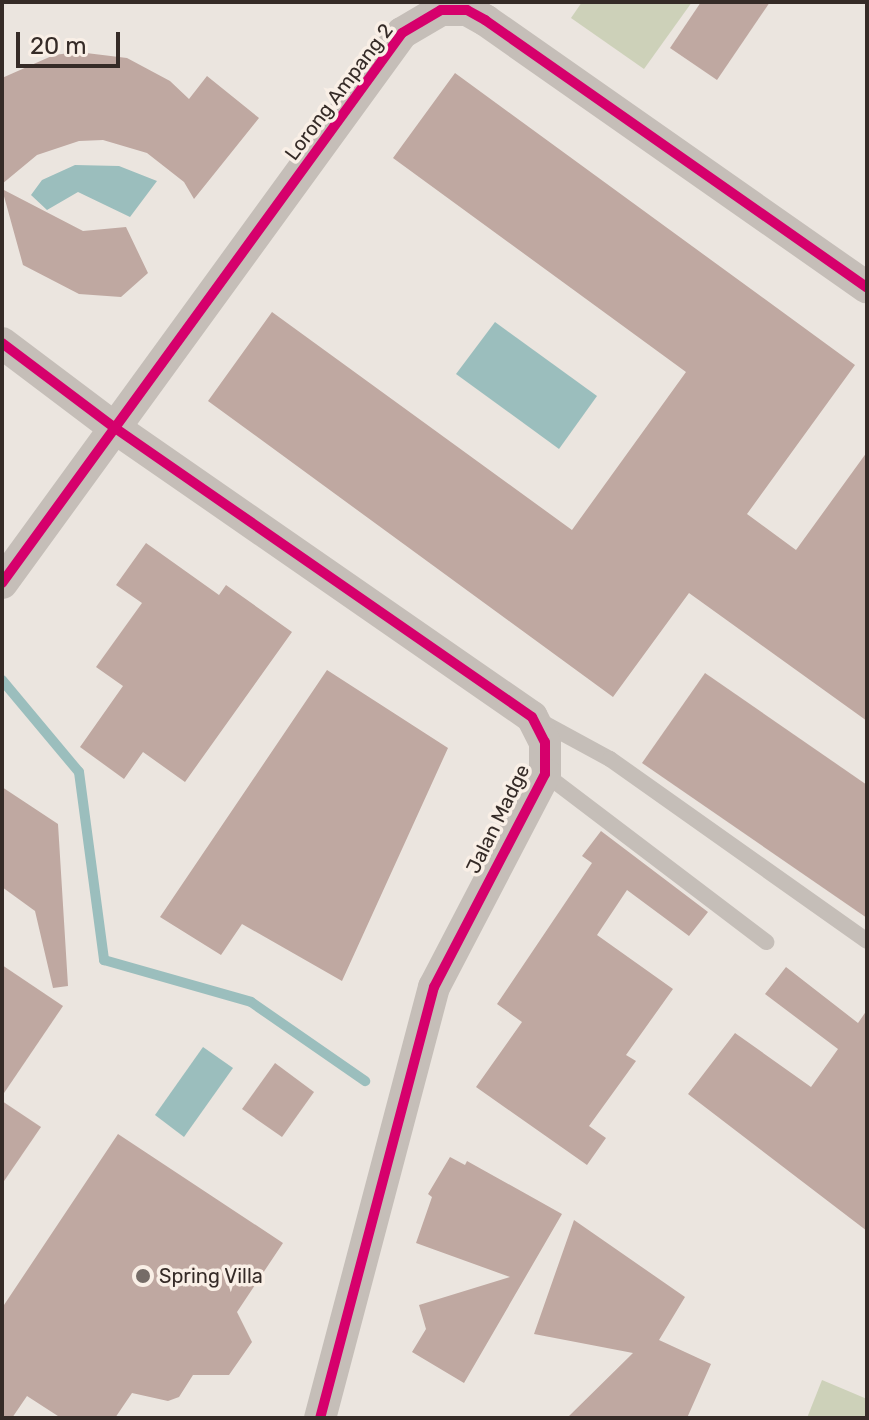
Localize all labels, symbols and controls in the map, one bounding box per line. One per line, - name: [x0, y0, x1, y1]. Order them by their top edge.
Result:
- scale bar: [20, 16, 124, 66]
- street label: Lorong Ampang 2: [280, 19, 398, 165]
- text: 20 m: [30, 32, 87, 60]
- street label: Jalan Madge: [461, 760, 535, 878]
- place label: Spring Villa: [159, 1264, 263, 1288]
- marker: Spring Villa: [134, 1267, 152, 1285]

